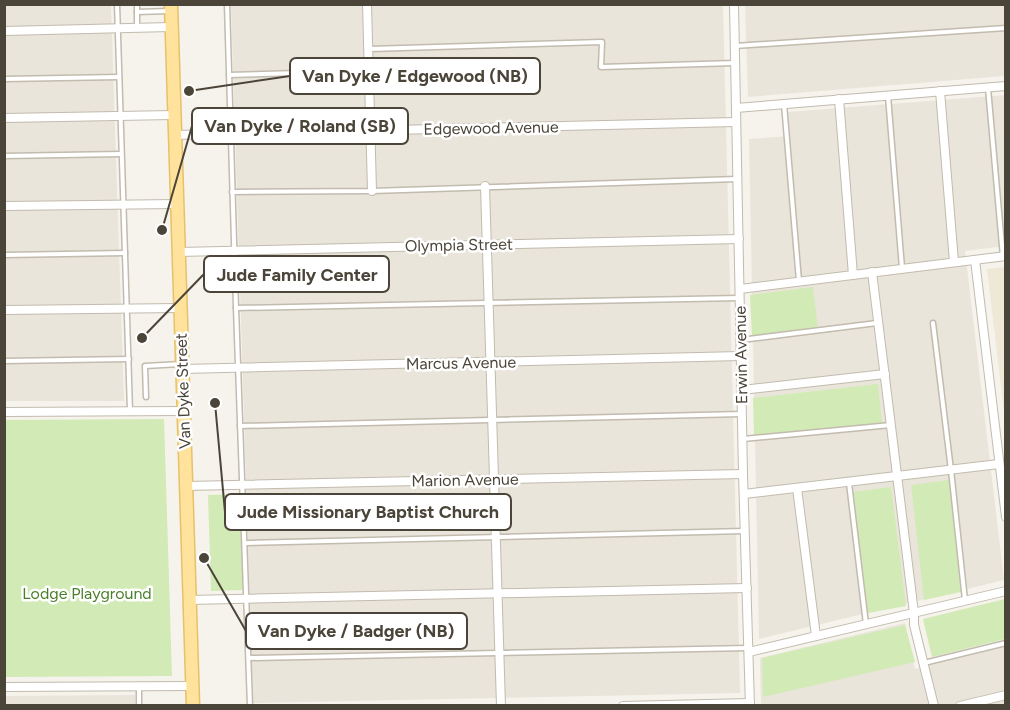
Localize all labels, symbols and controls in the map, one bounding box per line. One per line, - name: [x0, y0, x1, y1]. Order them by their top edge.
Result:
- callout: Van Dyke / Edgewood (NB): [290, 58, 540, 94]
- text: Van Dyke / Edgewood (NB): [302, 65, 528, 87]
- callout: Van Dyke / Roland (SB): [192, 108, 408, 144]
- text: Van Dyke / Roland (SB): [204, 115, 396, 137]
- street label: Edgewood Avenue: [423, 117, 559, 139]
- street label: Olympia Street: [405, 235, 513, 255]
- callout: Jude Family Center: [204, 256, 389, 292]
- text: Jude Family Center: [216, 264, 378, 286]
- street label: Erwin Avenue: [731, 306, 751, 404]
- street label: Van Dyke Street: [171, 333, 195, 449]
- street label: Marcus Avenue: [406, 353, 517, 373]
- street label: Marion Avenue: [411, 470, 519, 490]
- callout: Jude Missionary Baptist Church: [225, 494, 511, 530]
- text: Jude Missionary Baptist Church: [237, 501, 499, 523]
- park label: Lodge Playground: [22, 584, 152, 603]
- callout: Van Dyke / Badger (NB): [246, 613, 467, 649]
- text: Van Dyke / Badger (NB): [258, 620, 455, 642]

